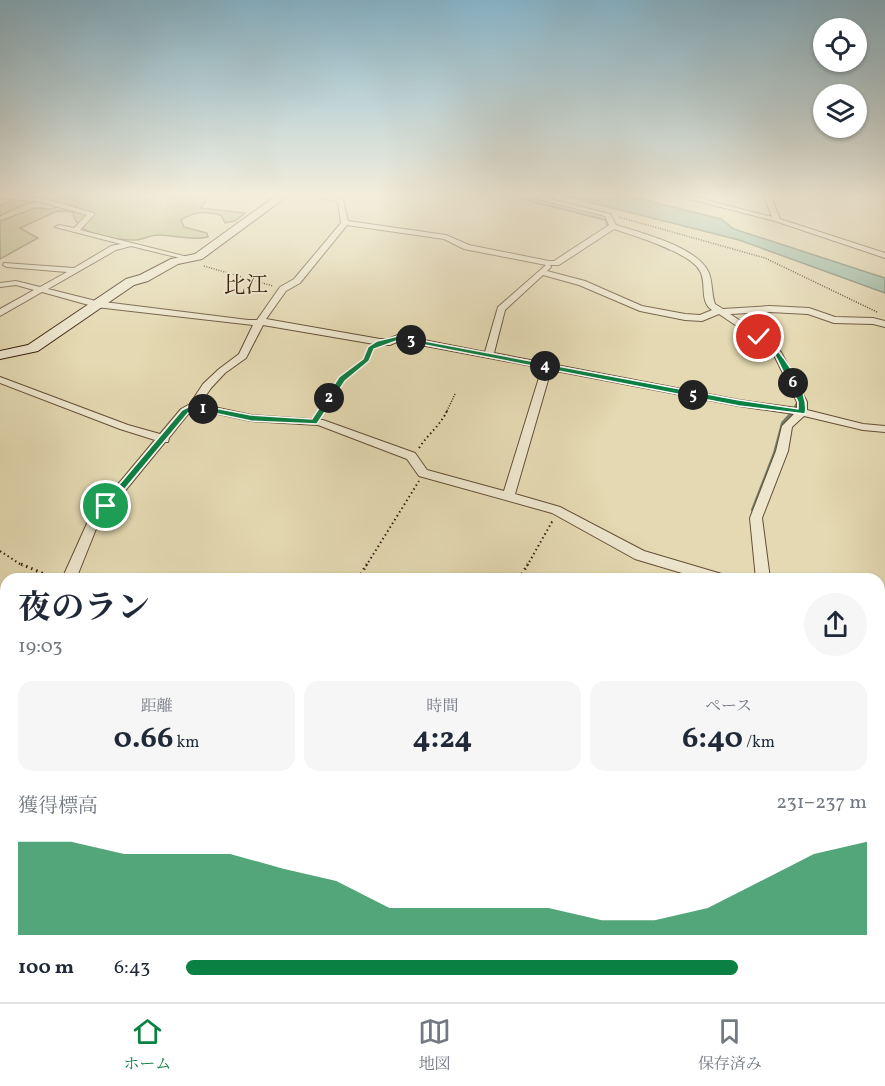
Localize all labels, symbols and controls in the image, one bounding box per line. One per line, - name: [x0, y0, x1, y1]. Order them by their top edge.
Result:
- map controls: [813, 18, 867, 138]
- button: locate: [813, 18, 867, 72]
- button: layers: [813, 84, 867, 138]
- district label: 比江: [224, 271, 268, 302]
- pin: [733, 311, 784, 362]
- icon: check: [742, 320, 775, 353]
- pin: 3: [396, 325, 426, 355]
- text: 3: [407, 329, 415, 351]
- pin: 4: [530, 351, 560, 381]
- text: 4: [540, 355, 550, 377]
- pin: 6: [778, 368, 808, 398]
- text: 6: [789, 372, 797, 394]
- pin: 5: [678, 380, 708, 410]
- pin: 2: [314, 383, 344, 413]
- text: 5: [689, 384, 697, 406]
- text: 2: [325, 387, 333, 409]
- pin: 1: [188, 394, 218, 424]
- text: 1: [200, 398, 206, 420]
- pin: [80, 480, 131, 531]
- icon: arrive: [89, 489, 122, 522]
- text: 夜のラン: [18, 587, 150, 633]
- button: share: [804, 593, 867, 656]
- text: 19:03: [18, 633, 63, 661]
- text: 距離: [140, 696, 173, 718]
- text: 時間: [426, 696, 459, 718]
- text: ペース: [705, 696, 752, 718]
- text: 0.66: [113, 718, 173, 760]
- text: 4:24: [412, 718, 473, 760]
- text: 6:40: [682, 718, 743, 760]
- text: km: [173, 732, 200, 754]
- text: /km: [743, 732, 775, 754]
- text: 231–237 m: [776, 789, 867, 817]
- text: 獲得標高: [18, 793, 98, 821]
- text: 100 m: [18, 954, 74, 982]
- text: 6:43: [114, 954, 150, 982]
- tab: ホーム: [123, 1015, 171, 1076]
- tab: 地図: [418, 1015, 451, 1076]
- tab: 保存済み: [698, 1015, 762, 1076]

